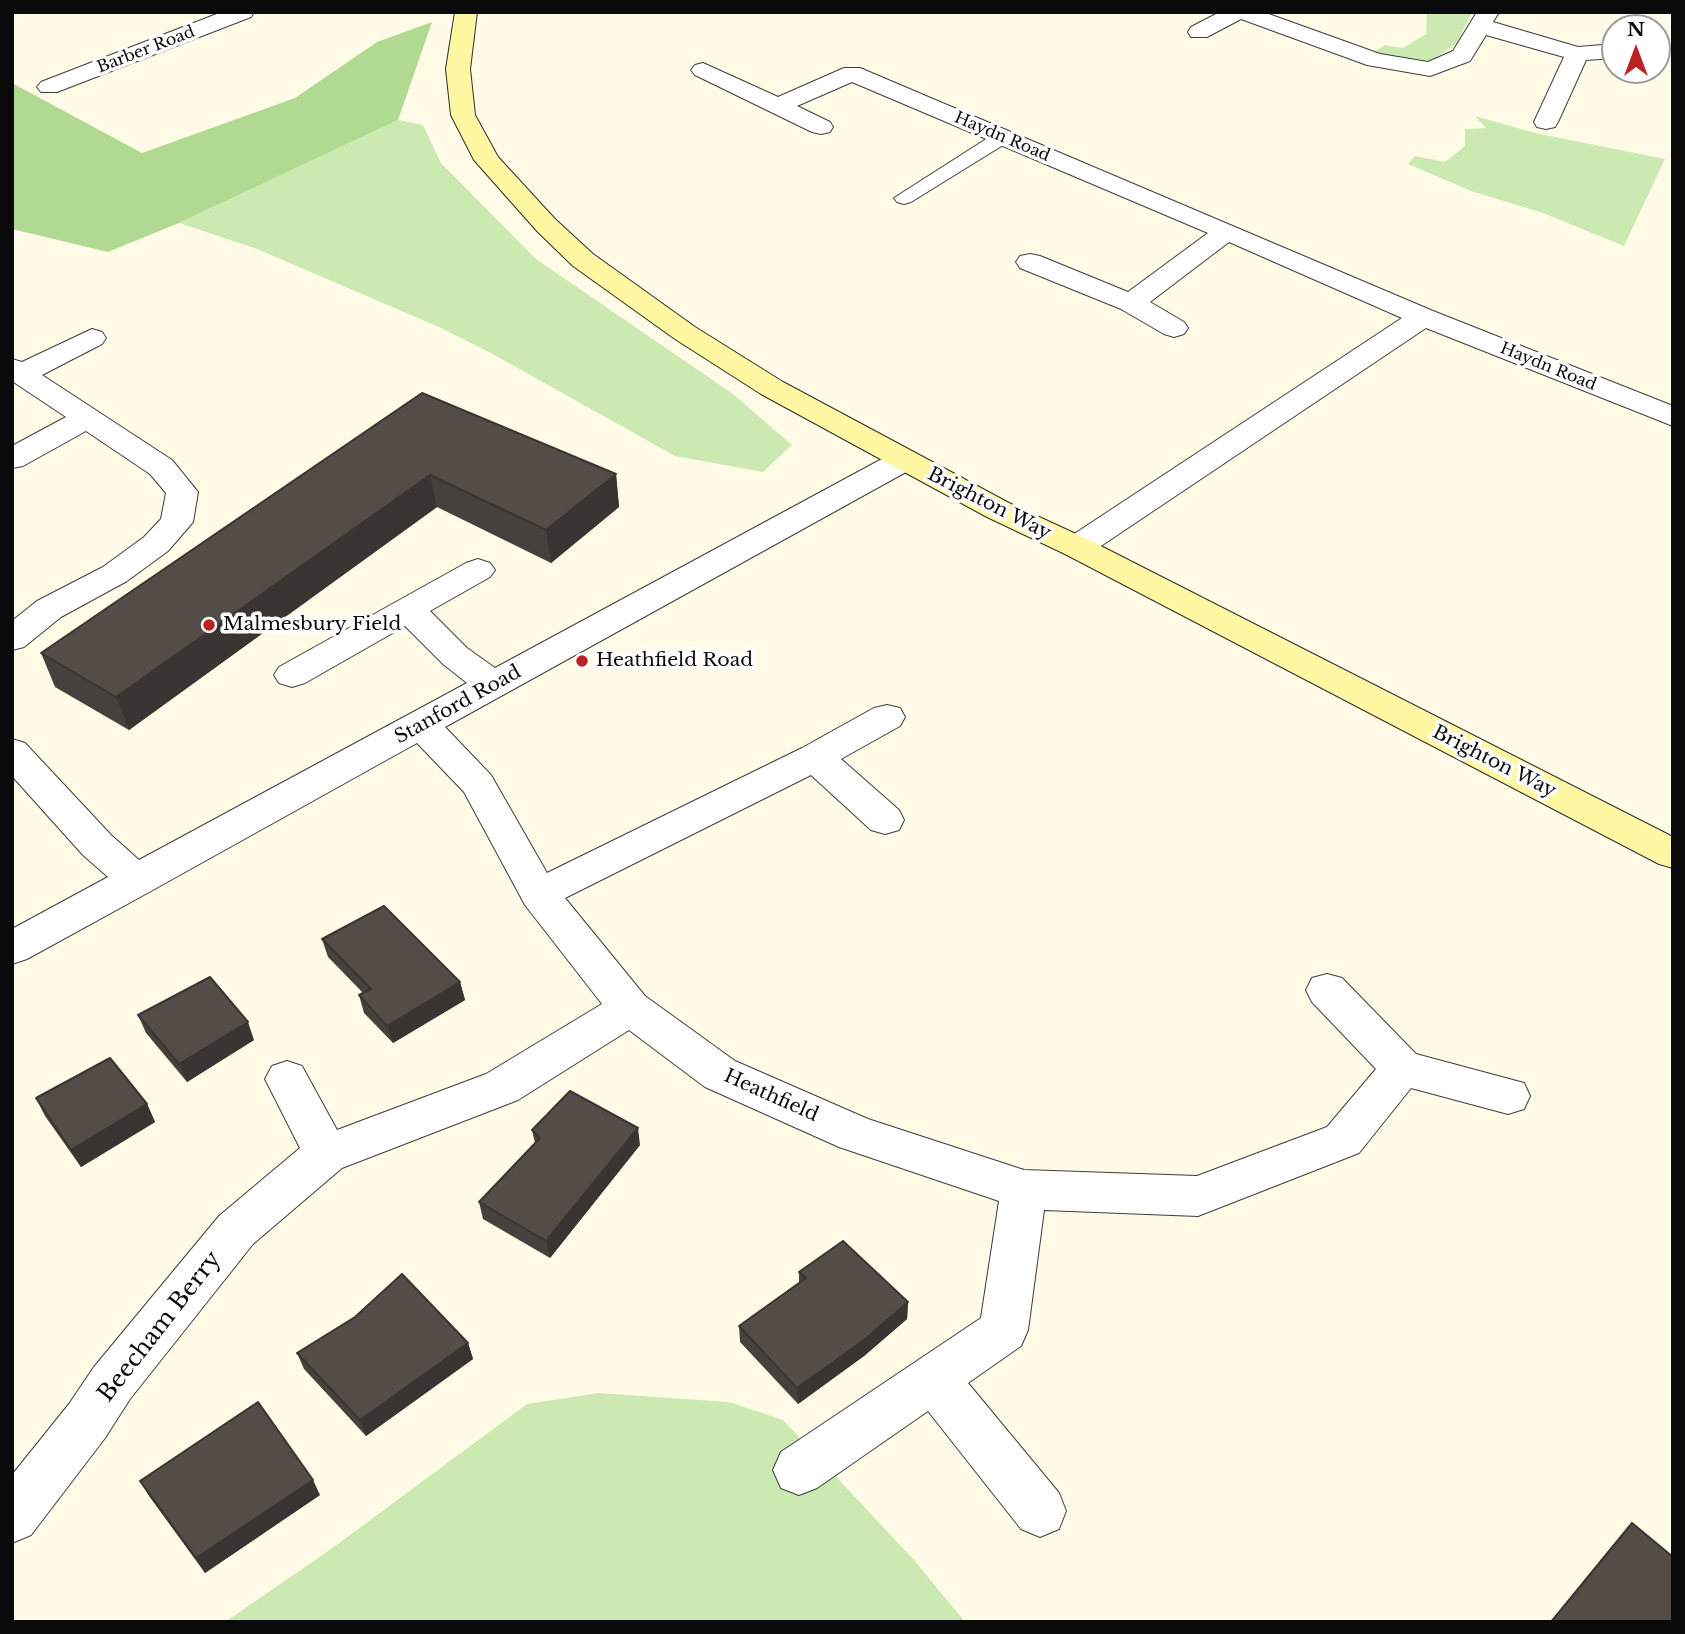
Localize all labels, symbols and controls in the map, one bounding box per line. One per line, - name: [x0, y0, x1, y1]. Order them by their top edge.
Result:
- north arrow: [1601, 14, 1671, 84]
- text: N: [1627, 18, 1645, 41]
- street label: Barber Road: [94, 23, 198, 77]
- street label: Haydn Road: [951, 108, 1053, 166]
- street label: Haydn Road: [1497, 339, 1599, 395]
- street label: Brighton Way: [923, 463, 1055, 545]
- place label: Malmesbury Field: [223, 614, 401, 636]
- marker: Malmesbury Field: [201, 617, 217, 633]
- place label: Heathfield Road: [596, 650, 753, 672]
- marker: Heathfield Road: [574, 653, 590, 669]
- street label: Stanford Road: [391, 661, 525, 749]
- street label: Brighton Way: [1428, 721, 1560, 803]
- street label: Heathfield: [720, 1065, 822, 1127]
- street label: Beecham Berry: [93, 1246, 227, 1408]

